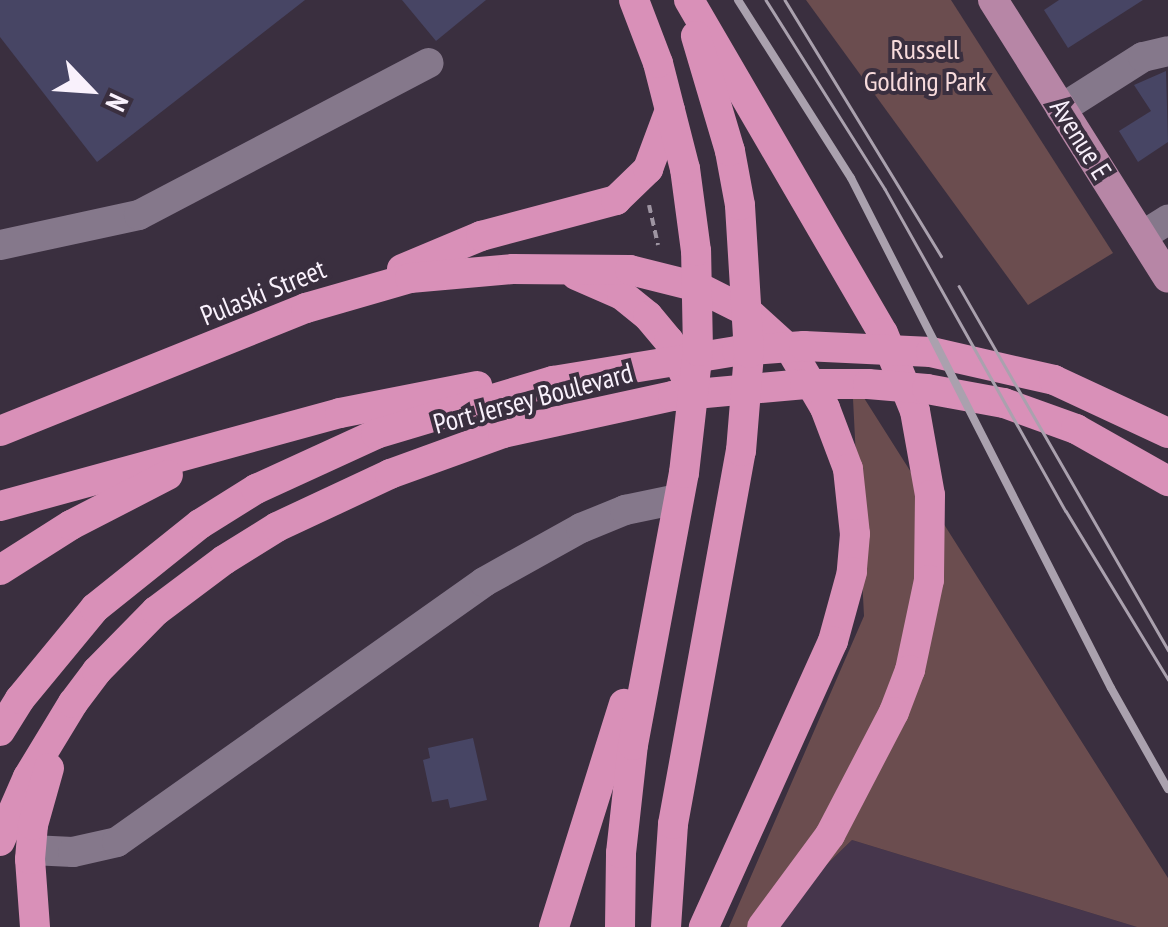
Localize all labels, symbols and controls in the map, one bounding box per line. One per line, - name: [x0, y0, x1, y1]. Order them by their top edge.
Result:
- park label: Russell Golding Park: [864, 32, 986, 98]
- north arrow: [40, 40, 140, 140]
- text: N: [98, 88, 138, 118]
- street label: Avenue E: [1043, 92, 1119, 186]
- street label: Pulaski Street: [195, 252, 331, 332]
- street label: Port Jersey Boulevard: [429, 355, 637, 441]

